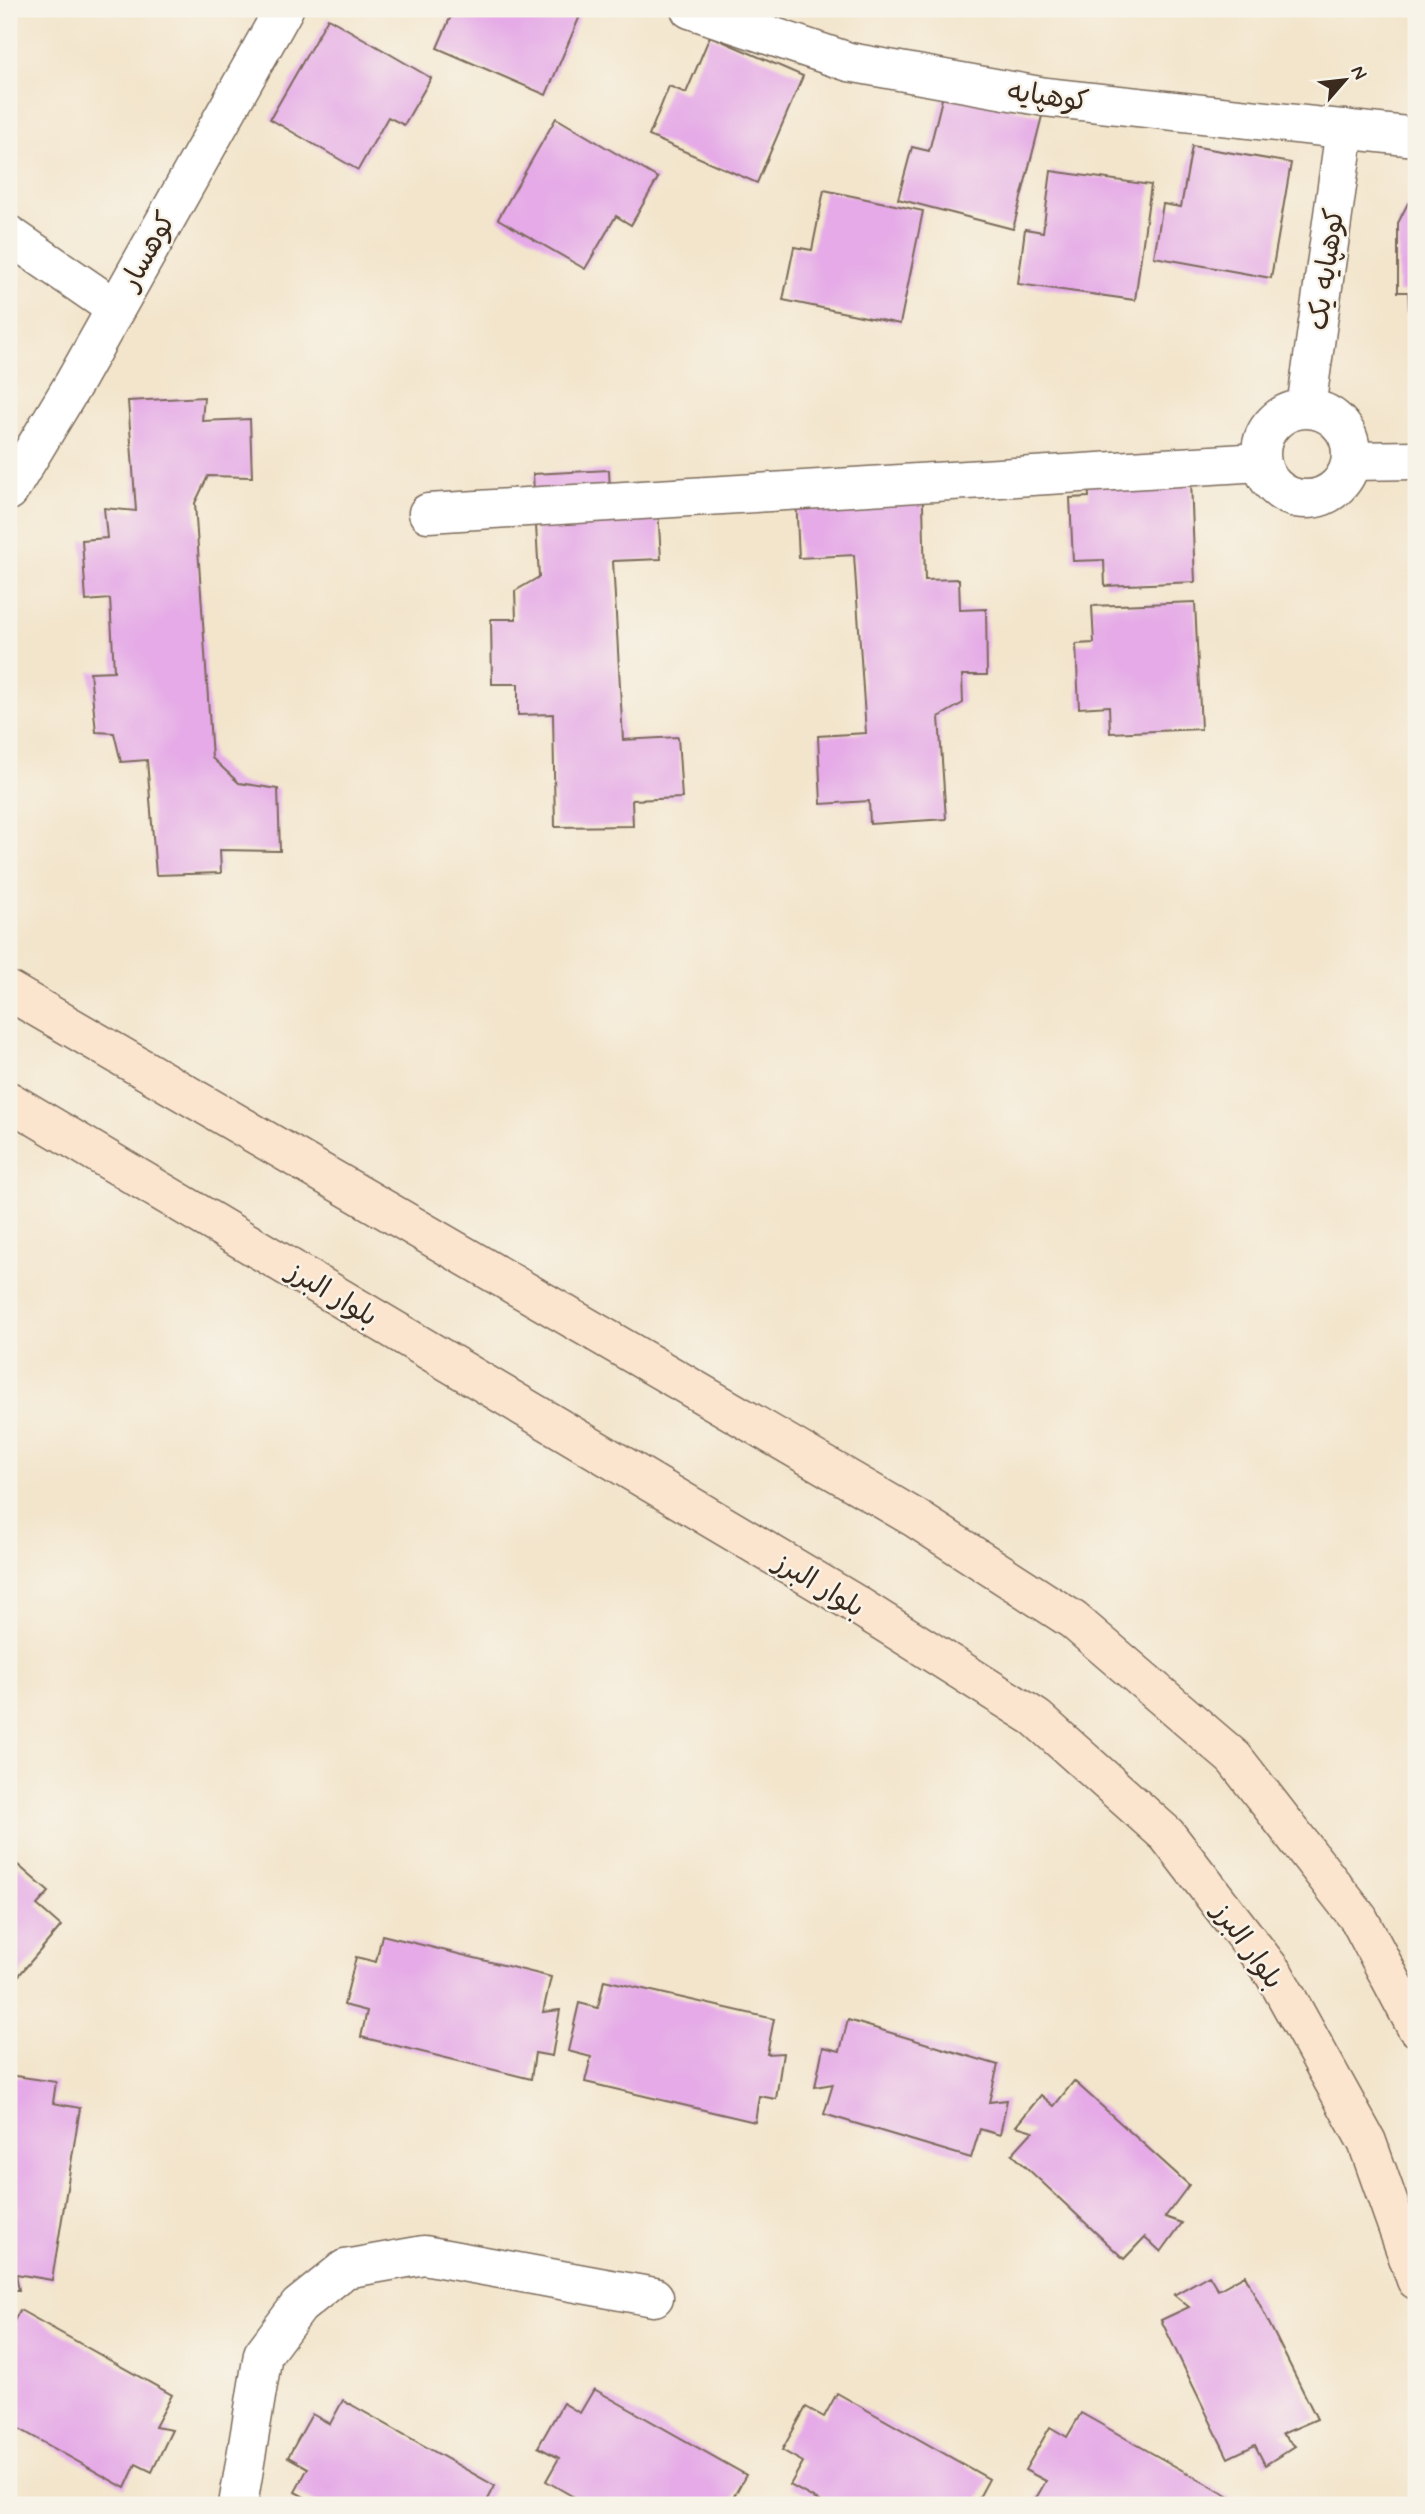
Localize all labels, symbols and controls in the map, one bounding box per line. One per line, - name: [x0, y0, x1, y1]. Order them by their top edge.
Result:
- north arrow: [1310, 46, 1380, 116]
- text: N: [1345, 61, 1373, 84]
- street label: کوهپایه: [1004, 73, 1091, 122]
- street label: کوهسار: [112, 206, 186, 298]
- street label: کوهپایه یک: [1301, 206, 1354, 333]
- street label: بلوار البرز: [278, 1253, 384, 1336]
- street label: بلوار البرز: [765, 1544, 871, 1627]
- street label: بلوار البرز: [1202, 1894, 1291, 1997]

